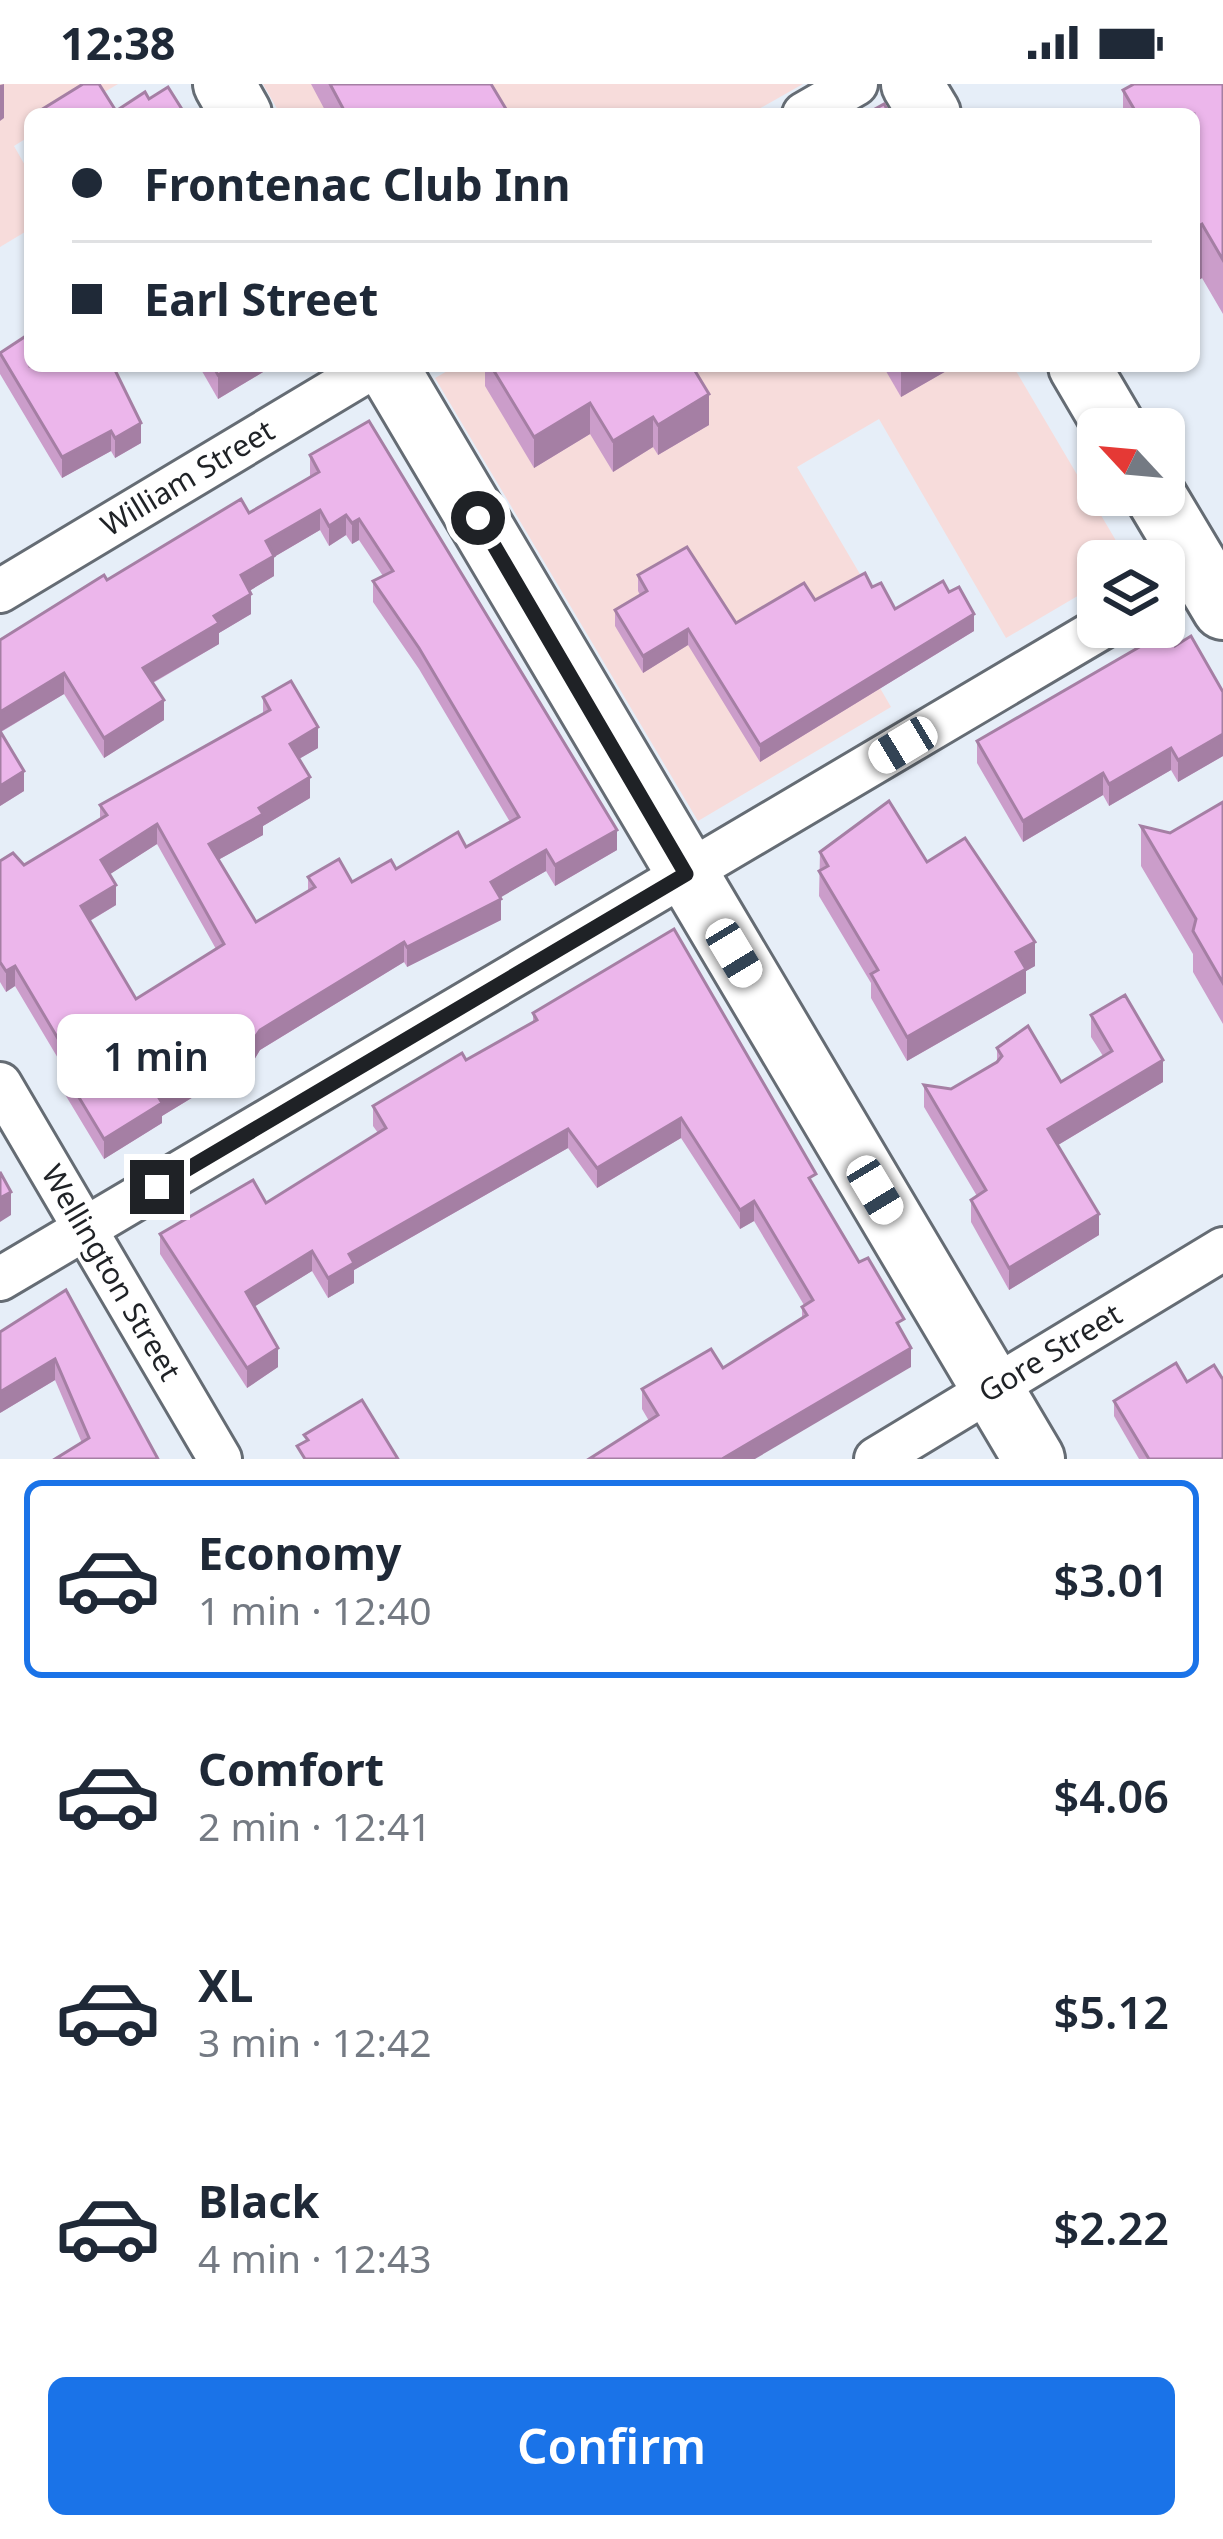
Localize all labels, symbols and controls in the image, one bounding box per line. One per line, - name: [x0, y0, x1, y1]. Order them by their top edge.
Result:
- text: 12:38: [60, 12, 176, 73]
- text: Frontenac Club Inn: [144, 153, 571, 214]
- text: Earl Street: [144, 268, 378, 329]
- north arrow: [1077, 408, 1185, 516]
- map controls: [1077, 408, 1185, 648]
- street label: William Street: [93, 409, 281, 545]
- route start: [451, 491, 505, 545]
- button: layers: [1077, 540, 1185, 648]
- car: [863, 711, 943, 779]
- car: [700, 913, 768, 993]
- callout: 1 min: [58, 1013, 256, 1097]
- text: 1 min: [103, 1029, 209, 1082]
- car: [841, 1150, 909, 1230]
- street label: Wellington Street: [33, 1157, 192, 1388]
- route end: [130, 1160, 184, 1214]
- street label: Gore Street: [971, 1293, 1129, 1411]
- text: Economy: [198, 1522, 402, 1583]
- icon: car: [54, 1525, 162, 1633]
- text: $3.01: [1054, 1549, 1169, 1610]
- text: 1 min · 12:40: [198, 1583, 432, 1636]
- text: Comfort: [198, 1738, 384, 1799]
- icon: car: [54, 1741, 162, 1849]
- text: $4.06: [1054, 1765, 1169, 1826]
- text: 2 min · 12:41: [198, 1799, 432, 1852]
- text: XL: [198, 1954, 253, 2015]
- icon: car: [54, 1957, 162, 2065]
- text: $5.12: [1054, 1981, 1169, 2042]
- text: 3 min · 12:42: [198, 2015, 432, 2068]
- text: Black: [198, 2170, 319, 2231]
- icon: car: [54, 2173, 162, 2281]
- text: $2.22: [1054, 2197, 1169, 2258]
- text: 4 min · 12:43: [198, 2231, 432, 2284]
- button: Confirm: [48, 2377, 1175, 2515]

